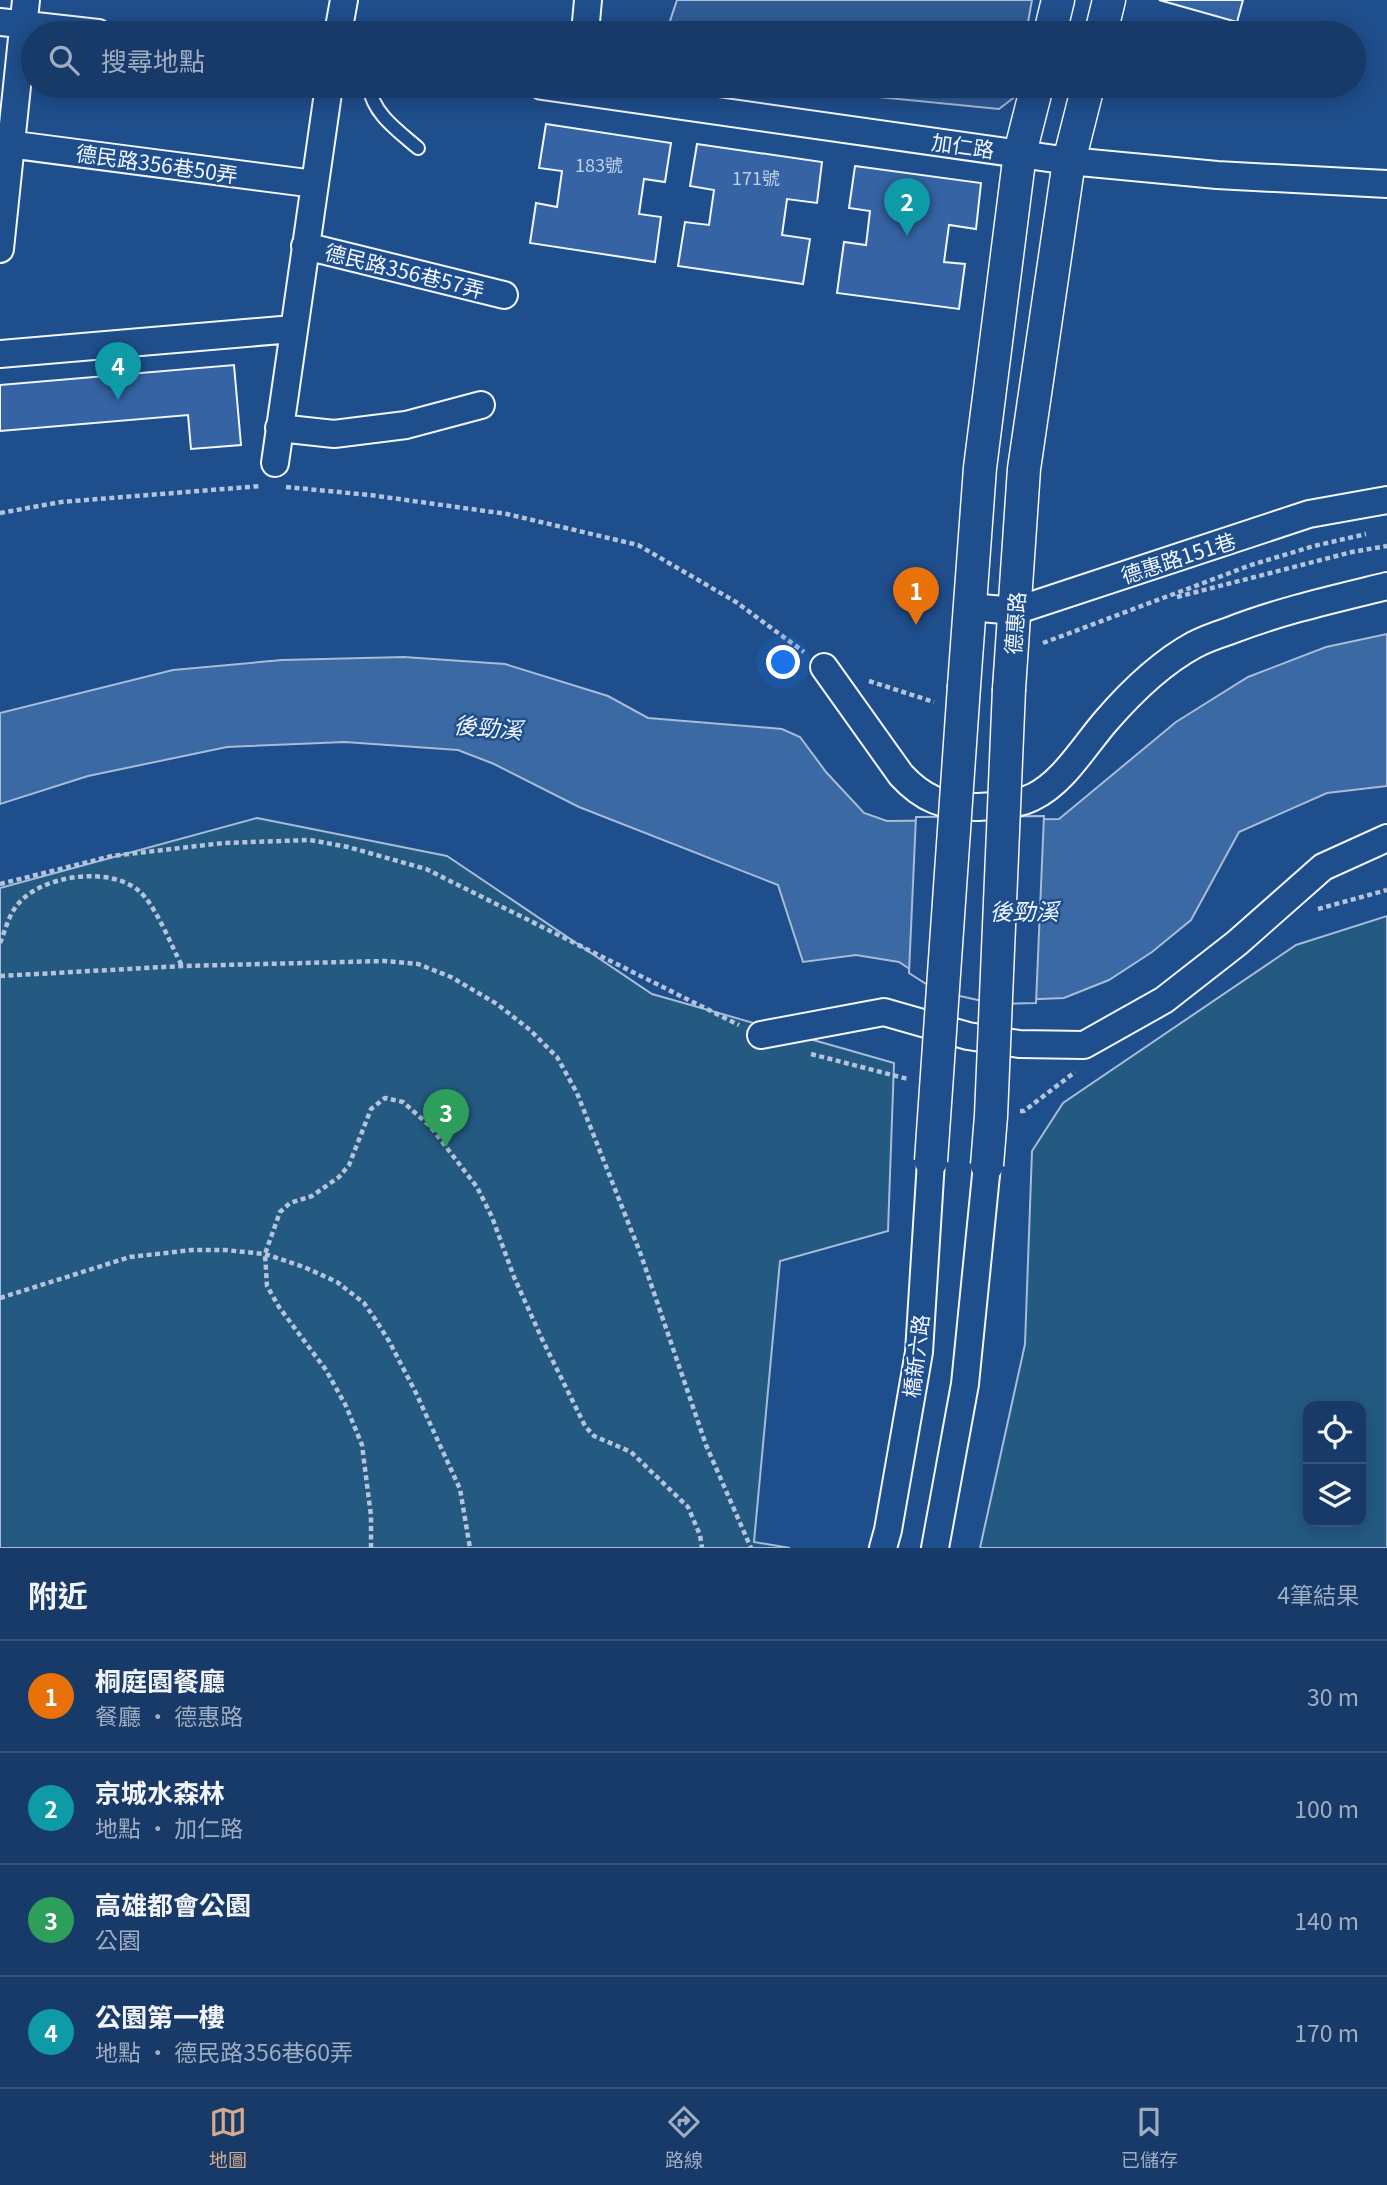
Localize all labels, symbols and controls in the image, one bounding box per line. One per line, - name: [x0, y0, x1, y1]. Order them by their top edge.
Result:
- search box: [21, 21, 1366, 98]
- icon: search: [45, 41, 83, 79]
- text: 搜尋地點: [101, 41, 205, 78]
- street label: 加仁路: [930, 126, 996, 164]
- street label: 德民路356巷50弄: [74, 137, 240, 189]
- house number: 183號: [575, 151, 623, 177]
- house number: 171號: [732, 164, 780, 190]
- pin: 2: [884, 178, 930, 236]
- street label: 德民路356巷57弄: [322, 236, 488, 304]
- pin: 4: [95, 342, 141, 400]
- street label: 德惠路151巷: [1117, 524, 1239, 590]
- pin: 1: [893, 567, 939, 625]
- street label: 德惠路: [997, 591, 1031, 655]
- your location: [766, 645, 800, 679]
- water label: 後勁溪: [452, 706, 527, 746]
- water label: 後勁溪: [990, 893, 1062, 927]
- pin: 3: [423, 1089, 469, 1147]
- street label: 橋新六路: [895, 1312, 935, 1400]
- map controls: [1303, 1401, 1366, 1527]
- button: locate: [1303, 1401, 1366, 1464]
- button: layers: [1303, 1464, 1366, 1527]
- text: 附近: [28, 1572, 88, 1616]
- text: 4筆結果: [1277, 1577, 1359, 1611]
- text: 桐庭園餐廳: [95, 1661, 225, 1698]
- text: 1: [44, 1679, 58, 1713]
- text: 30 m: [1307, 1679, 1359, 1713]
- text: 餐廳 · 德惠路: [95, 1698, 243, 1732]
- text: 京城水森林: [95, 1773, 225, 1810]
- text: 2: [44, 1791, 58, 1825]
- text: 100 m: [1294, 1791, 1359, 1825]
- text: 地點 · 加仁路: [95, 1810, 243, 1844]
- text: 高雄都會公園: [95, 1885, 251, 1922]
- text: 3: [44, 1903, 58, 1937]
- text: 140 m: [1294, 1903, 1359, 1937]
- text: 公園: [95, 1922, 141, 1956]
- text: 公園第一樓: [95, 1997, 225, 2034]
- text: 4: [44, 2015, 58, 2049]
- text: 170 m: [1294, 2015, 1359, 2049]
- text: 地點 · 德民路356巷60弄: [95, 2034, 353, 2068]
- tab: 地圖: [209, 2103, 247, 2172]
- tab: 路線: [665, 2103, 703, 2172]
- tab: 已儲存: [1121, 2103, 1178, 2172]

